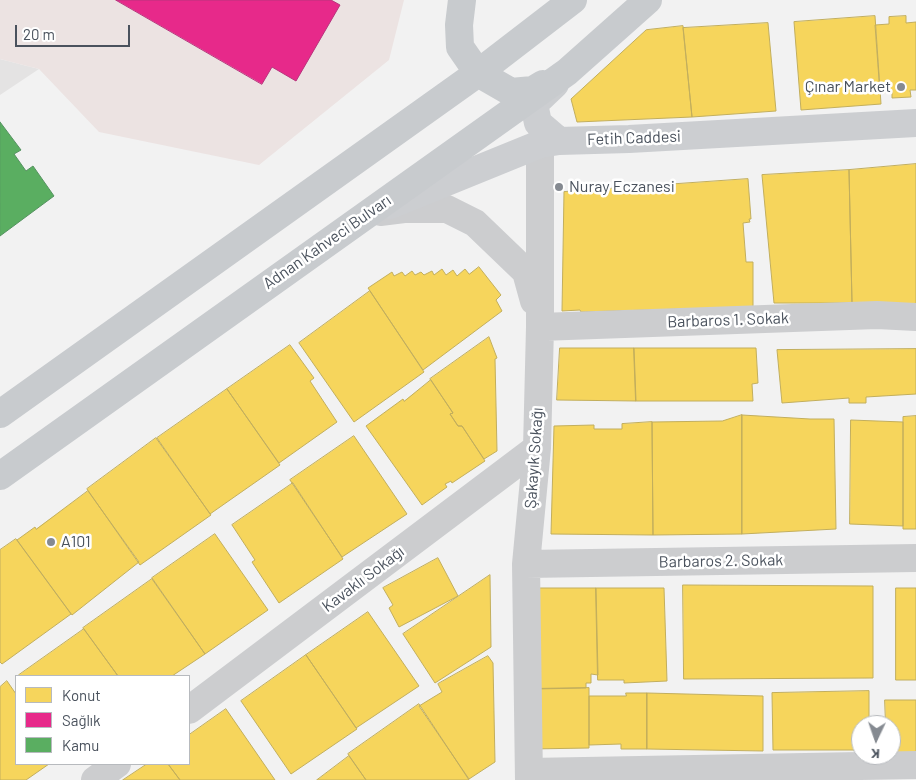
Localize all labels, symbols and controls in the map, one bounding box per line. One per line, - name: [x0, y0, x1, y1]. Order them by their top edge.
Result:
- scale bar: [18, 15, 132, 47]
- text: 20 m: [23, 25, 55, 43]
- place label: Çınar Market: [805, 77, 891, 97]
- marker: Çınar Market: [895, 81, 907, 93]
- street label: Fetih Caddesi: [587, 127, 681, 149]
- place label: Nuray Eczanesi: [569, 177, 675, 197]
- marker: Nuray Eczanesi: [553, 181, 565, 193]
- street label: Adnan Kahveci Bulvarı: [259, 191, 395, 293]
- street label: Barbaros 1. Sokak: [667, 308, 789, 332]
- street label: Şakayık Sokağı: [521, 407, 547, 509]
- place label: A101: [61, 532, 91, 552]
- marker: A101: [45, 536, 57, 548]
- street label: Kavaklı Sokağı: [318, 542, 408, 616]
- street label: Barbaros 2. Sokak: [659, 550, 783, 572]
- legend: [15, 675, 190, 765]
- text: Konut: [62, 686, 101, 704]
- text: Sağlık: [62, 711, 101, 729]
- north arrow: [851, 715, 901, 765]
- text: Kamu: [62, 736, 99, 754]
- text: K: [870, 746, 880, 763]

